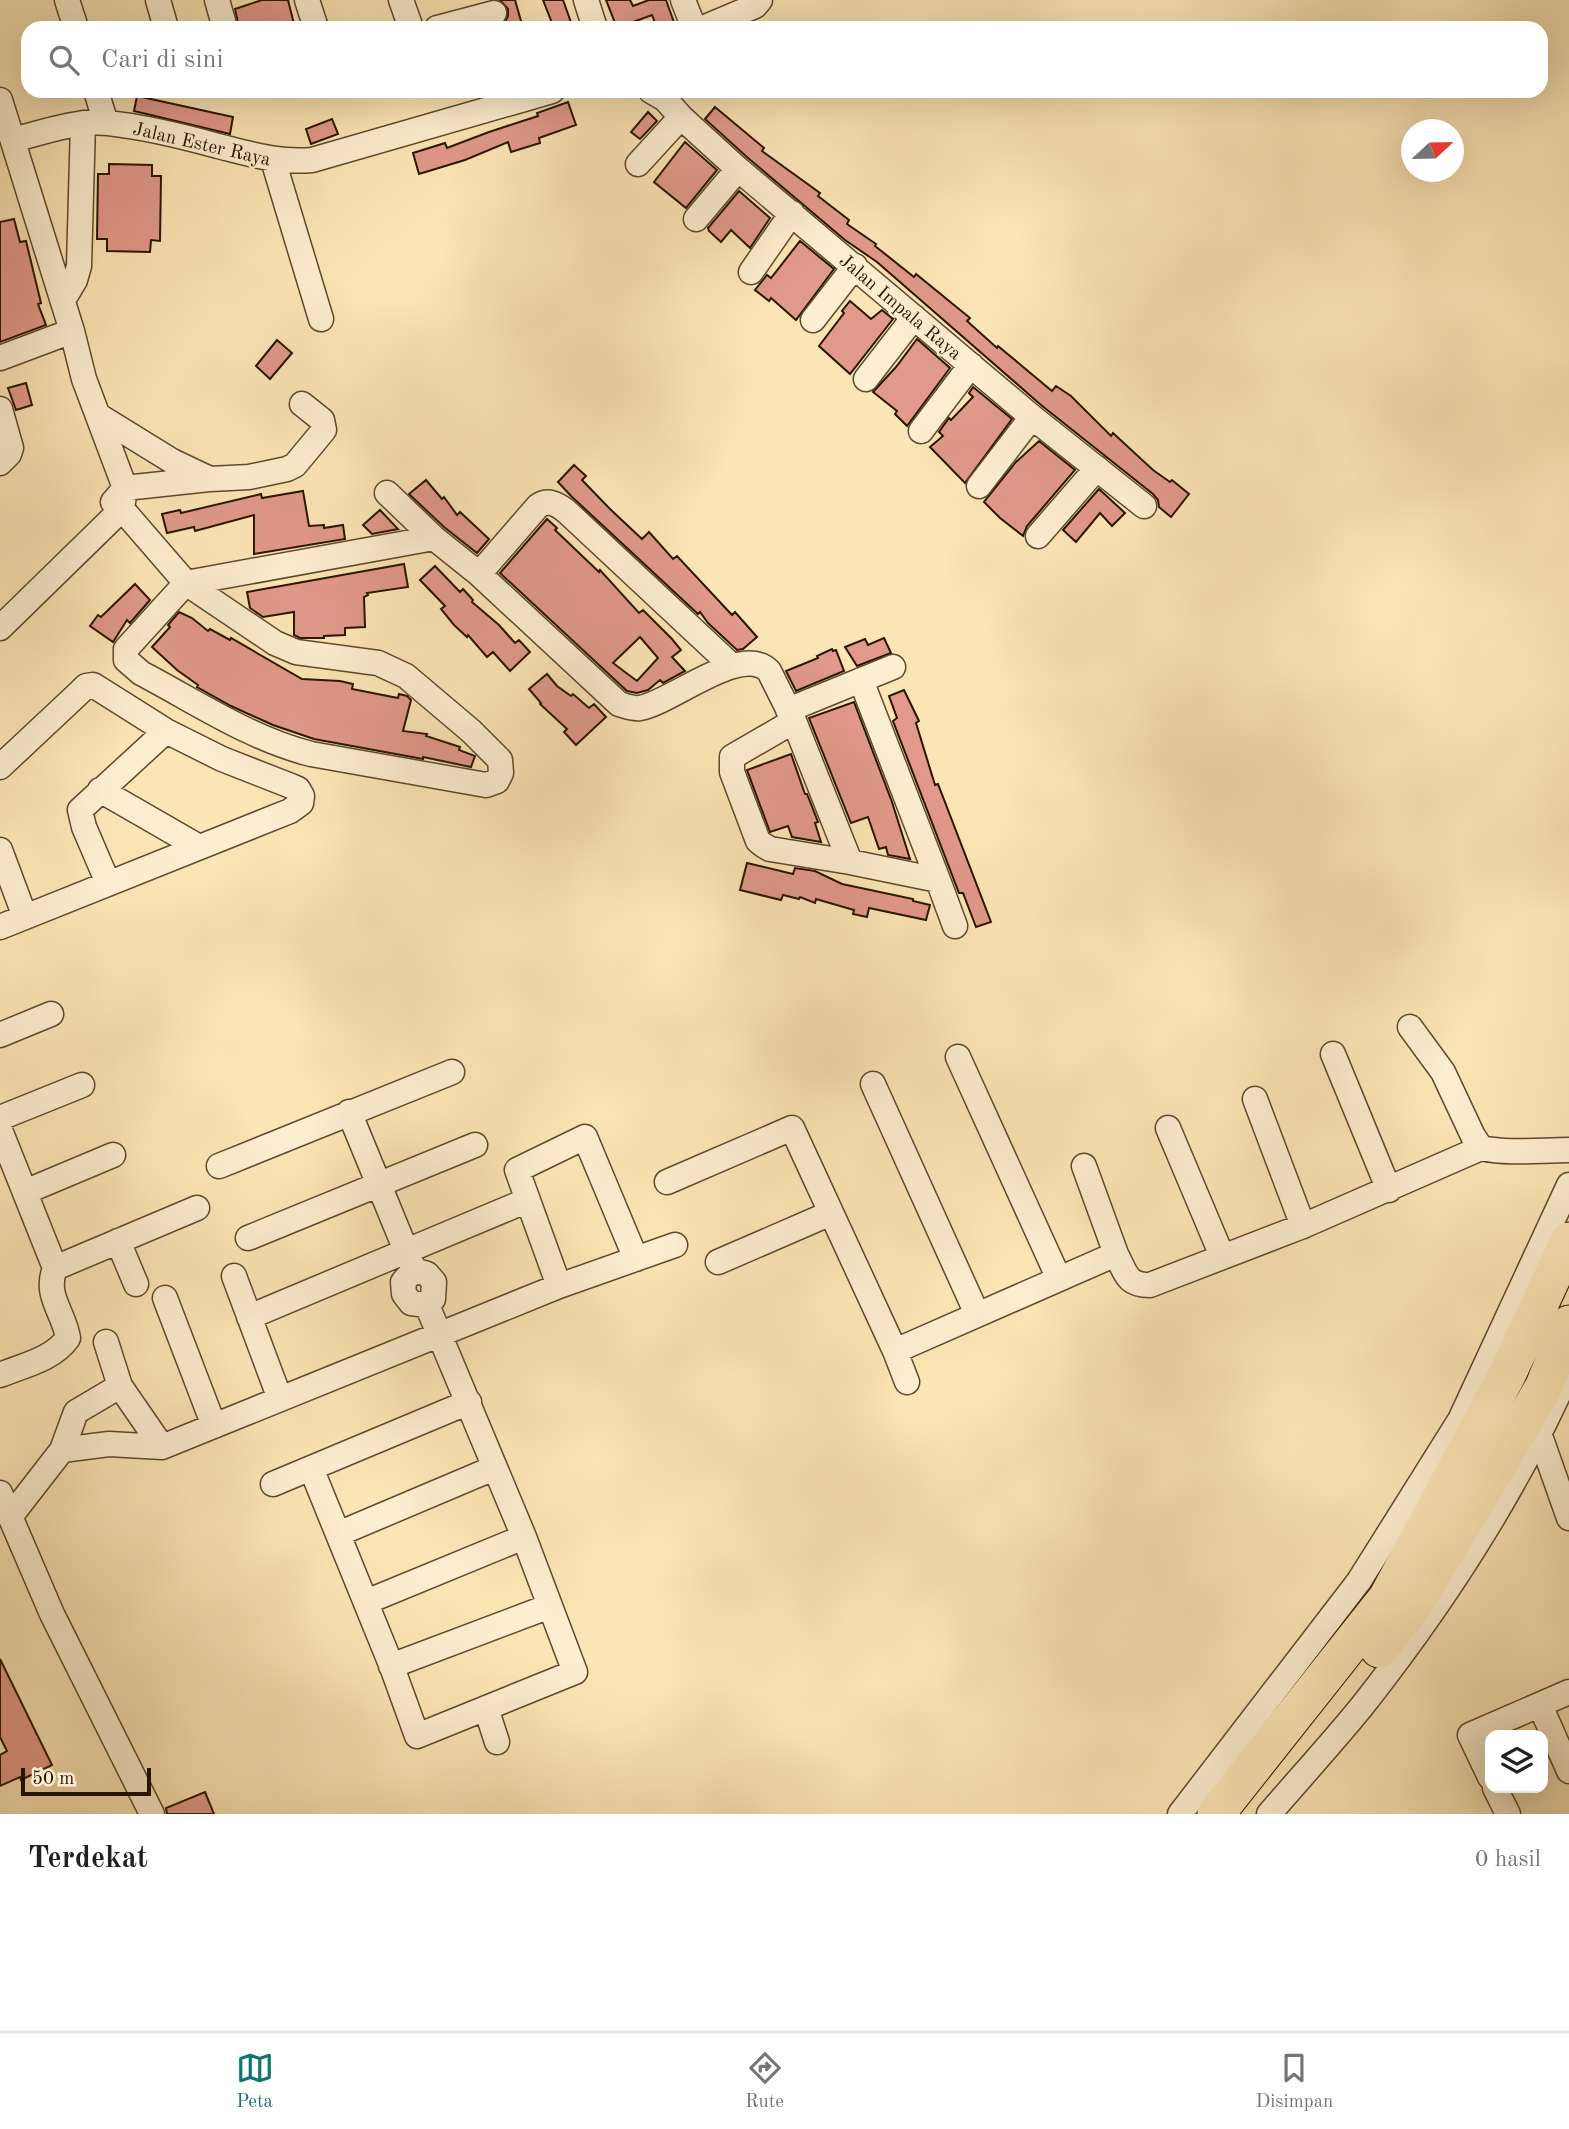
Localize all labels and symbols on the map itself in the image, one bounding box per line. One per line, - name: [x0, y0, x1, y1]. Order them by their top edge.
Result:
- north arrow: [1401, 119, 1464, 182]
- street label: Jalan Ester Raya: [131, 120, 273, 171]
- street label: Jalan Impala Raya: [835, 251, 965, 365]
- scale bar: [21, 1765, 150, 1797]

